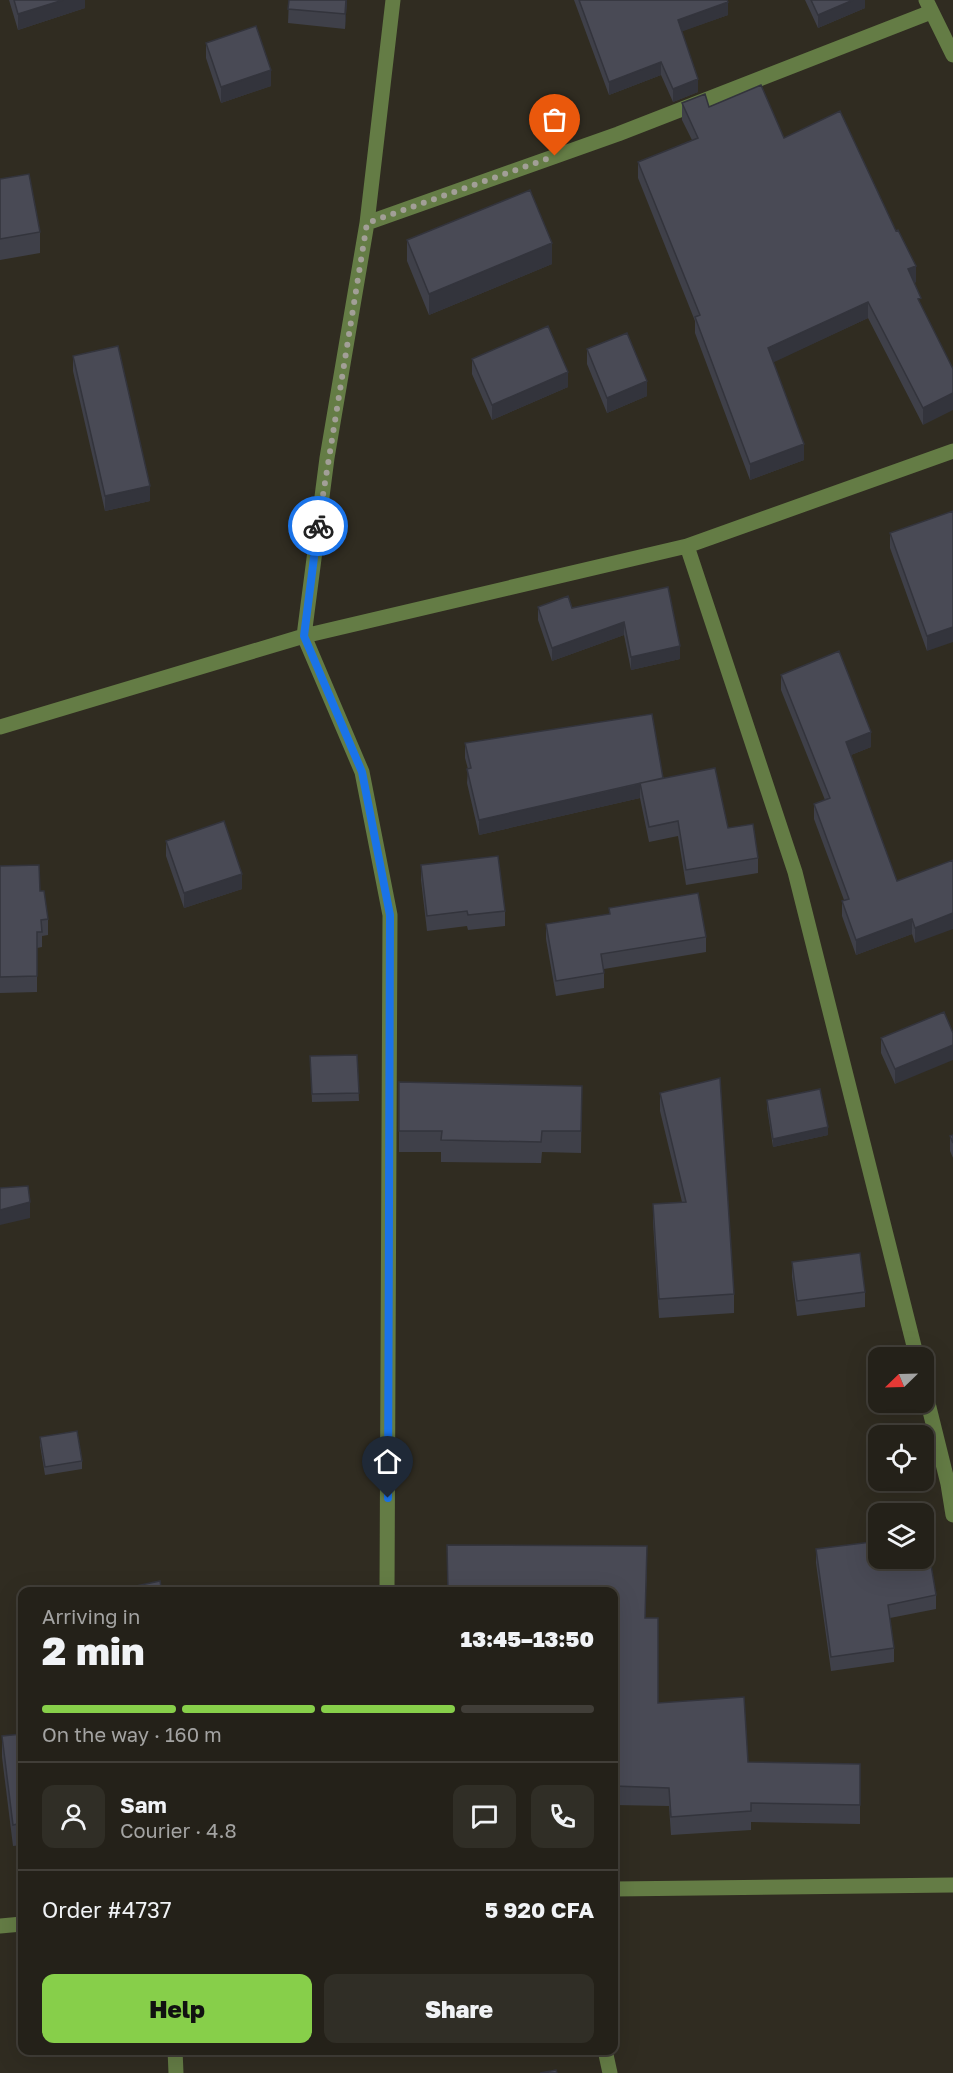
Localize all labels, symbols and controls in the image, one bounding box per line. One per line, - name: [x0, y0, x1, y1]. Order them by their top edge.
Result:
- pin: [529, 94, 580, 156]
- icon: bag: [538, 103, 571, 136]
- courier: [288, 496, 348, 556]
- icon: bike: [302, 510, 335, 543]
- north arrow: [868, 1347, 934, 1413]
- map controls: [868, 1347, 934, 1569]
- button: locate: [868, 1425, 934, 1491]
- pin: [362, 1436, 413, 1498]
- icon: home: [371, 1445, 404, 1478]
- button: layers: [868, 1503, 934, 1569]
- text: Arriving in: [42, 1604, 140, 1628]
- text: 13:45–13:50: [461, 1625, 594, 1652]
- text: 2 min: [42, 1627, 145, 1674]
- text: On the way · 160 m: [42, 1722, 222, 1746]
- button: person: [42, 1785, 105, 1848]
- button: chat: [453, 1785, 516, 1848]
- button: phone: [531, 1785, 594, 1848]
- text: Sam: [120, 1791, 167, 1818]
- text: Courier · 4.8: [120, 1818, 237, 1842]
- text: Order #4737: [42, 1896, 172, 1923]
- text: 5 920 CFA: [485, 1896, 594, 1923]
- button: Help: [42, 1974, 312, 2043]
- button: Share: [324, 1974, 594, 2043]

